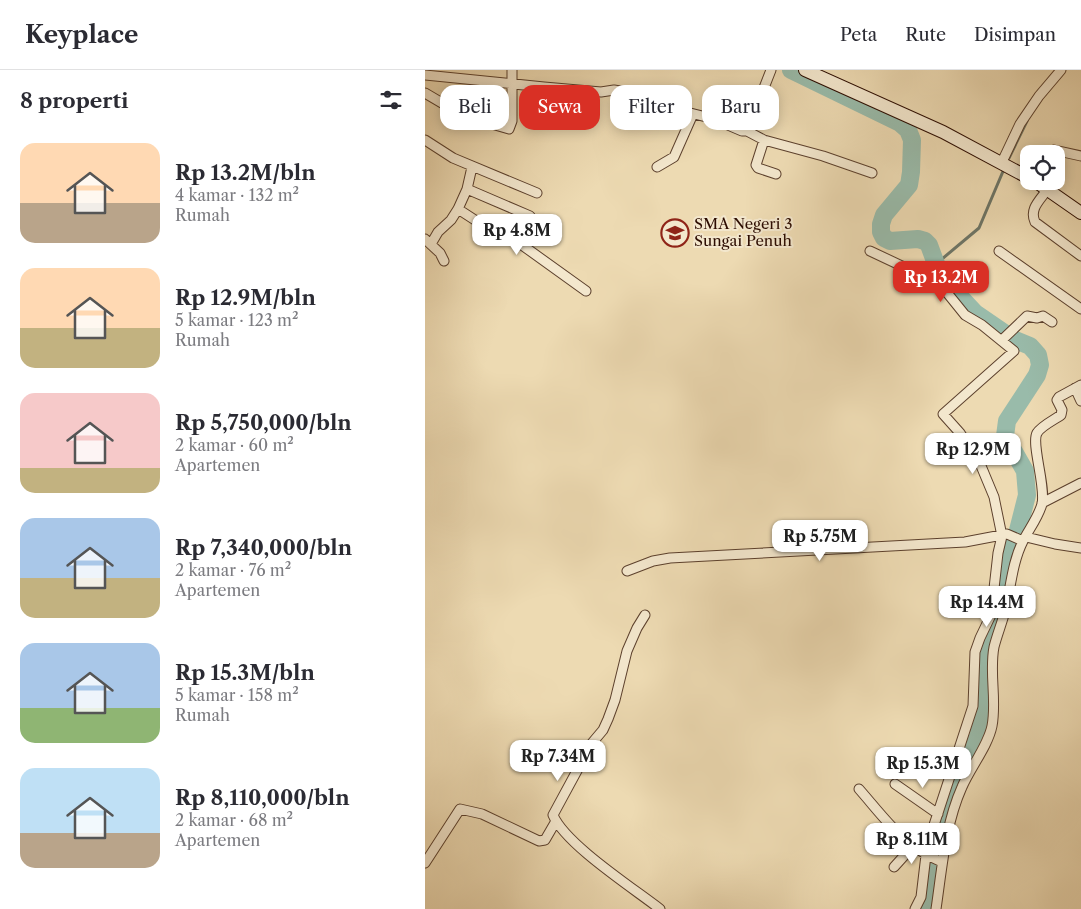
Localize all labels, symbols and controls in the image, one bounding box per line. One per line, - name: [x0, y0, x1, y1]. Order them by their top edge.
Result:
- text: Keyplace: [25, 20, 138, 49]
- text: Peta: [840, 24, 877, 46]
- text: Rute: [905, 24, 946, 46]
- text: Disimpan: [974, 24, 1056, 46]
- chip: Beli: [440, 85, 509, 130]
- chip: Sewa: [519, 85, 600, 130]
- chip: Filter: [610, 85, 692, 130]
- chip: Baru: [702, 85, 779, 130]
- icon: filters: [377, 86, 405, 114]
- text: 8 properti: [20, 88, 128, 113]
- map controls: [1020, 145, 1065, 190]
- button: locate: [1020, 145, 1065, 190]
- text: Rp 13.2M/bln: [175, 160, 316, 185]
- icon: home: [60, 163, 120, 223]
- text: 4 kamar · 132 m²: [175, 185, 299, 205]
- text: Rumah: [175, 205, 230, 225]
- pin: Rp 4.8M: [471, 214, 563, 256]
- place label: SMA Negeri 3 Sungai Penuh: [694, 214, 792, 250]
- school or university icon: SMA Negeri 3 Sungai Penuh: [660, 218, 690, 248]
- text: Rp 4.8M: [483, 220, 551, 240]
- pin: Rp 13.2M: [889, 260, 993, 303]
- text: Rp 13.2M: [904, 267, 978, 287]
- text: Rp 12.9M/bln: [175, 285, 316, 310]
- icon: home: [60, 288, 120, 348]
- text: 5 kamar · 123 m²: [175, 310, 299, 330]
- text: Rumah: [175, 330, 230, 350]
- text: Rp 5,750,000/bln: [175, 410, 352, 435]
- icon: home: [60, 413, 120, 473]
- pin: Rp 12.9M: [921, 432, 1025, 475]
- text: 2 kamar · 60 m²: [175, 435, 294, 455]
- text: Rp 12.9M: [936, 439, 1010, 459]
- text: Apartemen: [175, 455, 260, 475]
- pin: Rp 5.75M: [768, 520, 872, 562]
- text: Rp 5.75M: [783, 526, 857, 546]
- text: Rp 7,340,000/bln: [175, 535, 352, 560]
- icon: home: [60, 538, 120, 598]
- text: 2 kamar · 76 m²: [175, 560, 291, 580]
- text: Apartemen: [175, 580, 260, 600]
- pin: Rp 14.4M: [935, 586, 1039, 628]
- text: Rp 14.4M: [950, 592, 1024, 612]
- text: Rp 15.3M/bln: [175, 660, 315, 685]
- icon: home: [60, 663, 120, 723]
- text: 5 kamar · 158 m²: [175, 685, 299, 705]
- text: Rumah: [175, 705, 230, 725]
- pin: Rp 7.34M: [506, 740, 610, 782]
- text: Rp 7.34M: [521, 746, 595, 766]
- pin: Rp 15.3M: [871, 746, 975, 789]
- text: Rp 15.3M: [886, 753, 960, 773]
- text: Rp 8,110,000/bln: [175, 785, 350, 810]
- icon: home: [60, 788, 120, 848]
- text: 2 kamar · 68 m²: [175, 810, 293, 830]
- pin: Rp 8.11M: [860, 822, 964, 865]
- text: Rp 8.11M: [876, 829, 948, 849]
- text: Apartemen: [175, 830, 260, 850]

